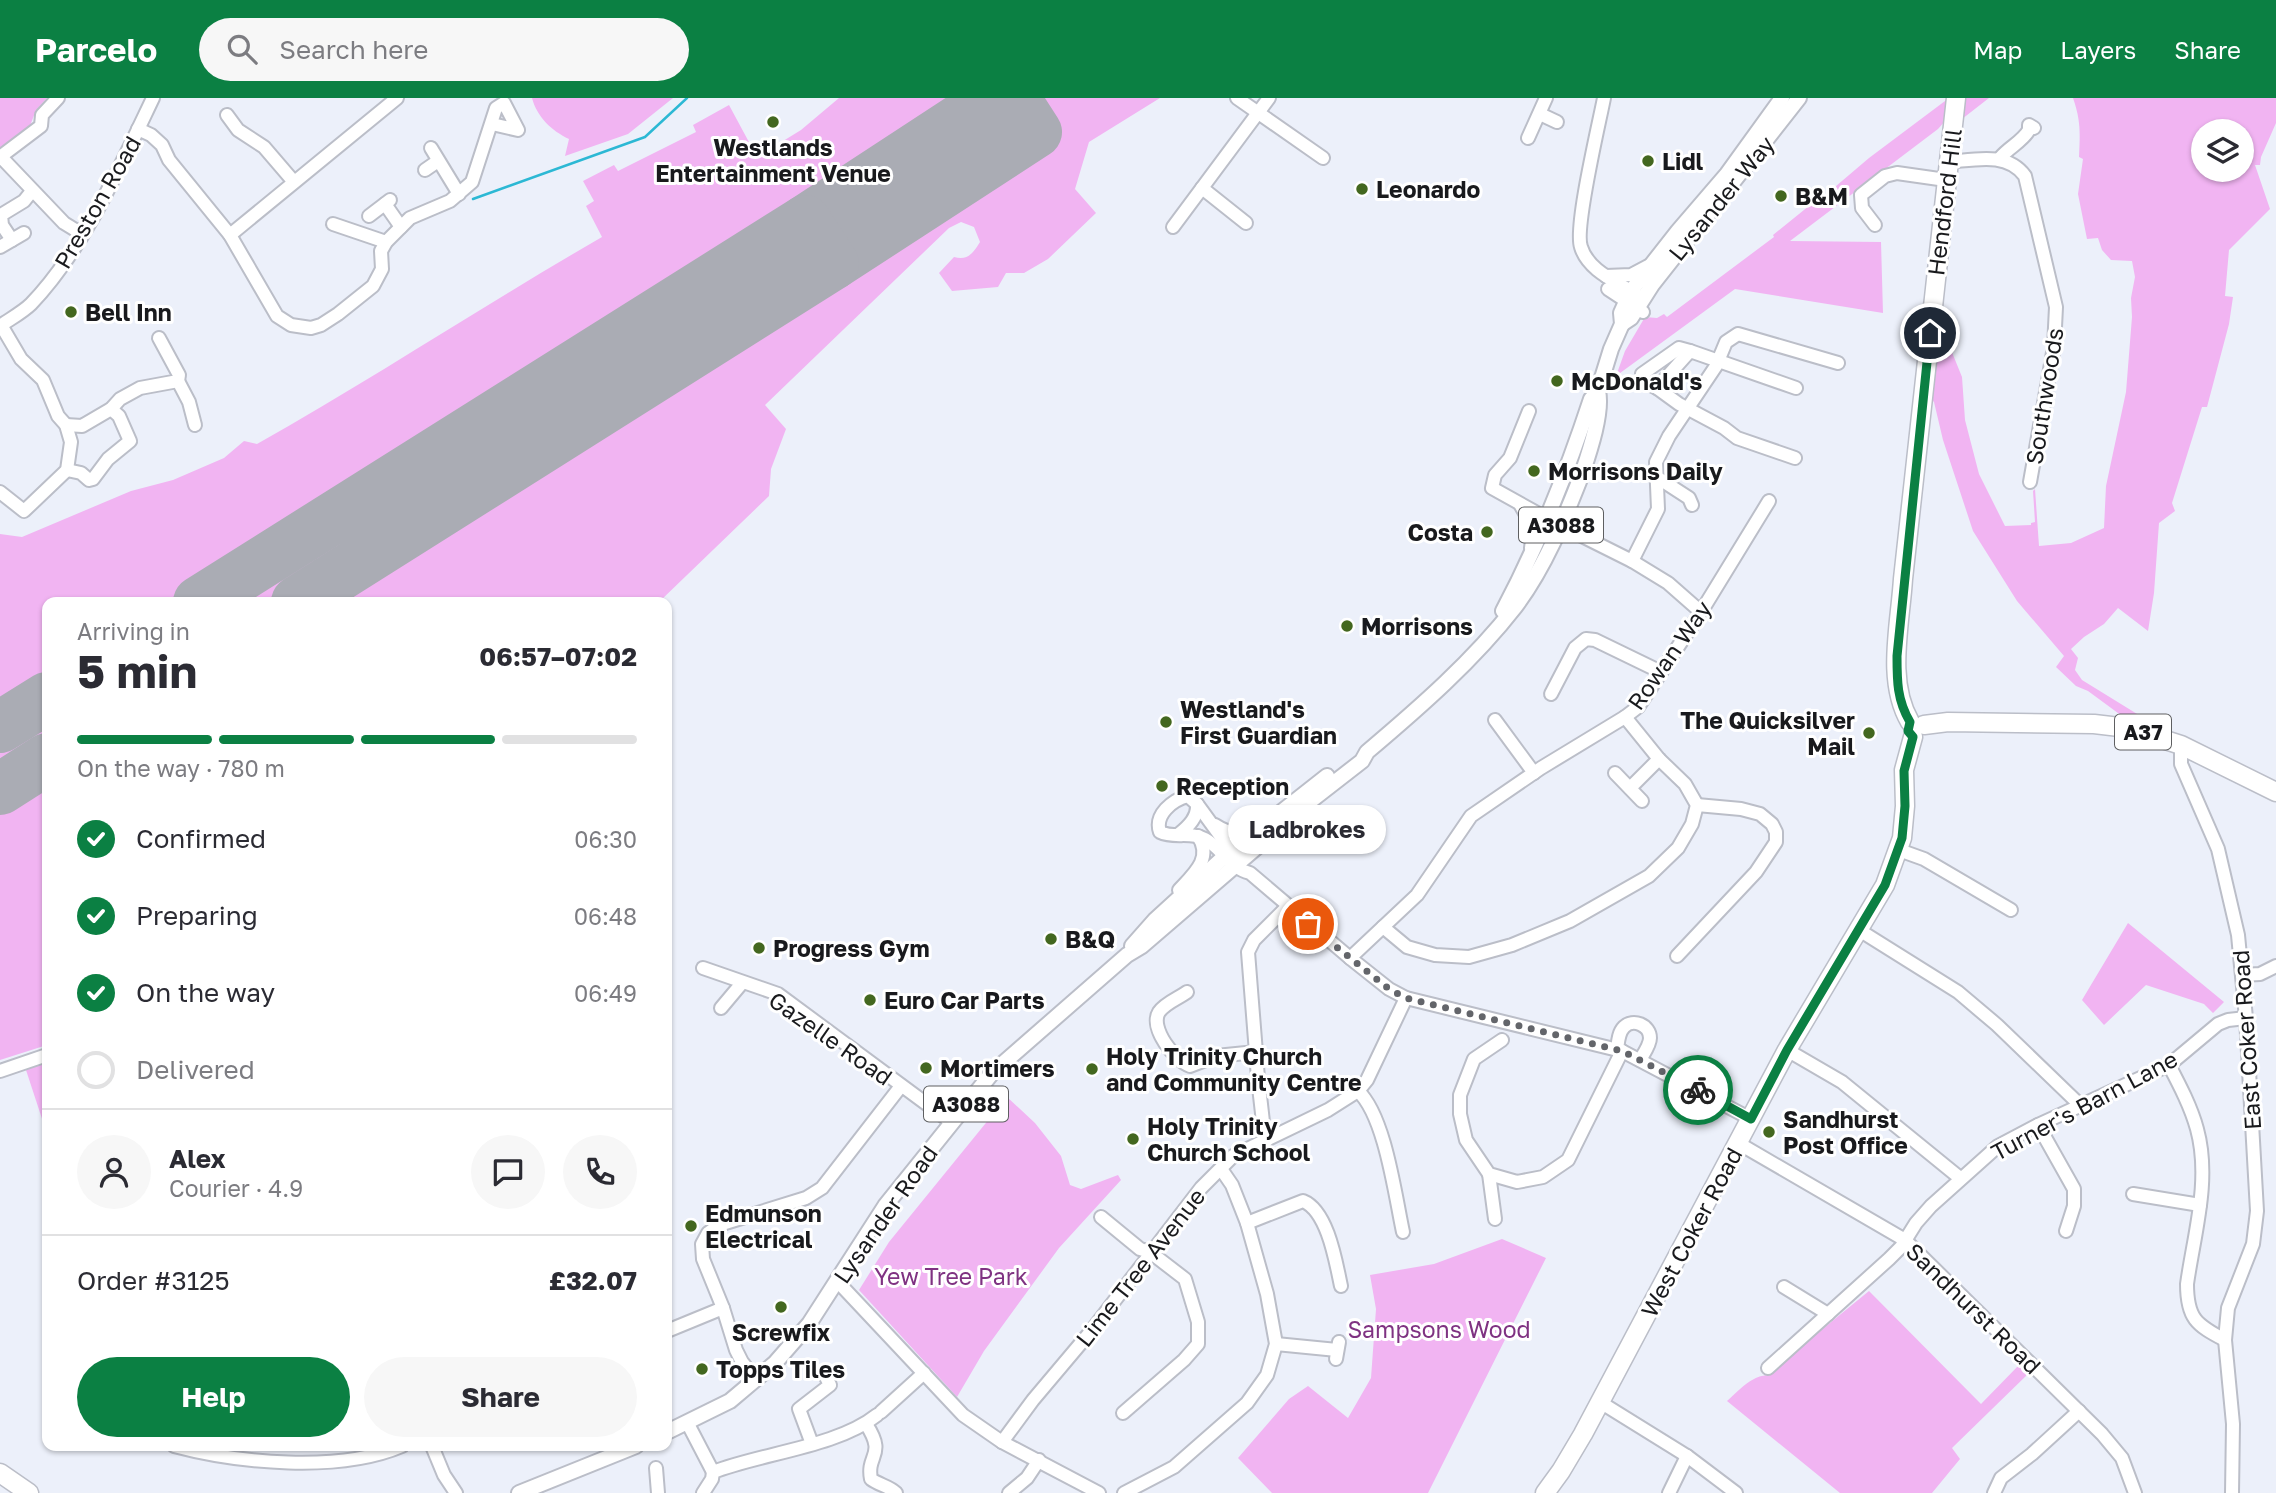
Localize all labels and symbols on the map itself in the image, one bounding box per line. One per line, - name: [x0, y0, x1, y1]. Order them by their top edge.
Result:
- marker: Westlands Entertainment Venue: [765, 114, 781, 130]
- street label: Hendford Hill: [1921, 127, 1967, 277]
- street label: Lysander Way: [1662, 130, 1780, 266]
- street label: Preston Road: [48, 131, 146, 273]
- place label: Westlands Entertainment Venue: [655, 133, 891, 187]
- place label: Lidl: [1662, 147, 1704, 175]
- marker: Lidl: [1640, 153, 1656, 169]
- place label: Leonardo: [1376, 175, 1481, 203]
- marker: Leonardo: [1354, 181, 1370, 197]
- place label: B&M: [1795, 182, 1848, 210]
- marker: B&M: [1773, 188, 1789, 204]
- place label: Bell Inn: [85, 298, 172, 326]
- pin: [1900, 303, 1960, 363]
- marker: Bell Inn: [63, 304, 79, 320]
- street label: Southwoods: [2019, 326, 2069, 466]
- place label: McDonald's: [1571, 367, 1702, 395]
- marker: McDonald's: [1549, 373, 1565, 389]
- place label: Morrisons Daily: [1548, 457, 1723, 485]
- marker: Morrisons Daily: [1526, 463, 1542, 479]
- road number: A3088: [1519, 508, 1603, 542]
- place label: Costa: [1408, 518, 1473, 546]
- marker: Costa: [1479, 524, 1495, 540]
- street label: Rowan Way: [1621, 595, 1717, 715]
- place label: Morrisons: [1361, 612, 1473, 640]
- marker: Morrisons: [1339, 618, 1355, 634]
- place label: Westland's First Guardian: [1180, 695, 1337, 749]
- place label: The Quicksilver Mail: [1680, 706, 1855, 760]
- marker: Westland's First Guardian: [1158, 714, 1174, 730]
- road number: A37: [2115, 714, 2171, 750]
- marker: The Quicksilver Mail: [1861, 725, 1877, 741]
- place label: Reception: [1176, 772, 1289, 800]
- marker: Reception: [1154, 778, 1170, 794]
- callout: Ladbrokes: [1229, 805, 1387, 854]
- pin: [1278, 894, 1338, 954]
- place label: B&Q: [1065, 925, 1115, 953]
- marker: B&Q: [1043, 931, 1059, 947]
- place label: Progress Gym: [773, 934, 930, 962]
- marker: Progress Gym: [751, 940, 767, 956]
- street label: East Coker Road: [2226, 949, 2266, 1131]
- street label: Gazelle Road: [764, 985, 898, 1091]
- place label: Euro Car Parts: [884, 986, 1045, 1014]
- marker: Euro Car Parts: [862, 992, 878, 1008]
- place label: Holy Trinity Church and Community Centre: [1106, 1042, 1362, 1096]
- street label: Turner's Barn Lane: [1986, 1044, 2182, 1166]
- place label: Mortimers: [940, 1054, 1055, 1082]
- courier: [1663, 1055, 1733, 1125]
- marker: Mortimers: [918, 1060, 934, 1076]
- marker: Holy Trinity Church and Community Centre: [1084, 1061, 1100, 1077]
- road number: A3088: [924, 1086, 1008, 1122]
- place label: Sandhurst Post Office: [1783, 1105, 1908, 1159]
- place label: Holy Trinity Church School: [1147, 1112, 1311, 1166]
- marker: Sandhurst Post Office: [1761, 1124, 1777, 1140]
- marker: Holy Trinity Church School: [1125, 1131, 1141, 1147]
- street label: Lysander Road: [827, 1140, 943, 1288]
- street label: West Coker Road: [1635, 1142, 1747, 1322]
- street label: Lime Tree Avenue: [1069, 1182, 1211, 1352]
- place label: Edmunson Electrical: [705, 1199, 822, 1253]
- marker: Edmunson Electrical: [683, 1218, 699, 1234]
- street label: Sandhurst Road: [1901, 1237, 2047, 1379]
- park label: Yew Tree Park: [874, 1262, 1028, 1290]
- marker: Screwfix: [773, 1299, 789, 1315]
- park label: Sampsons Wood: [1347, 1315, 1531, 1343]
- place label: Screwfix: [732, 1318, 831, 1346]
- place label: Topps Tiles: [716, 1355, 845, 1383]
- marker: Topps Tiles: [694, 1361, 710, 1377]

